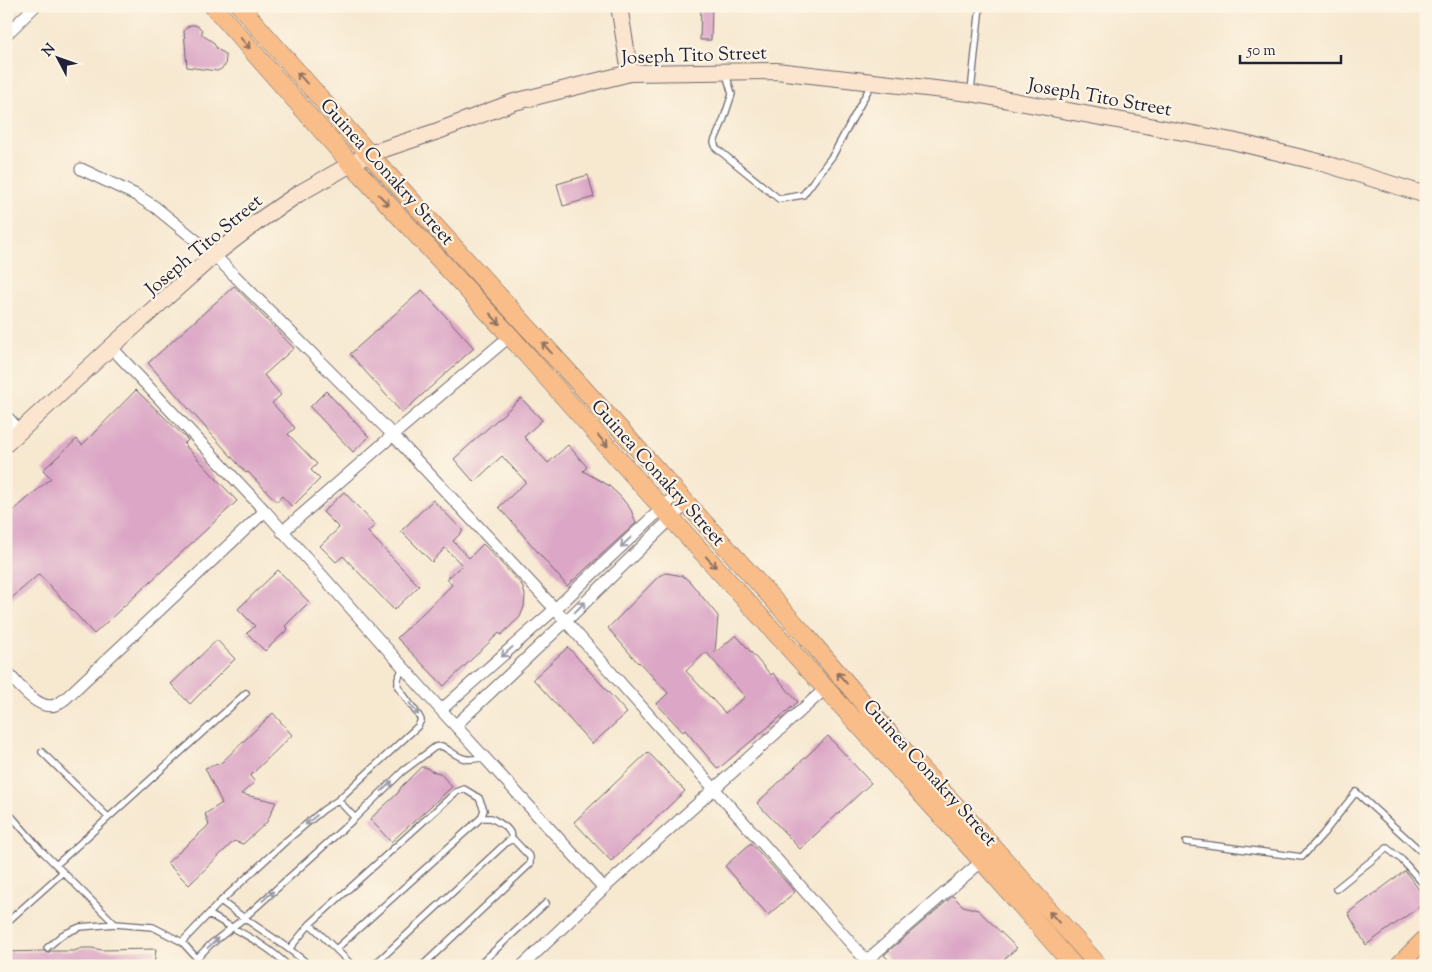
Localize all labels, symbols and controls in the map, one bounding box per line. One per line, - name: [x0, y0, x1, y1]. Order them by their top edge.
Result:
- north arrow: [32, 32, 82, 82]
- scale bar: [1240, 32, 1341, 64]
- one-way arrow: [240, 36, 251, 49]
- text: N: [38, 40, 61, 62]
- street label: Joseph Tito Street: [620, 40, 768, 73]
- text: 50 m: [1246, 41, 1276, 62]
- one-way arrow: [297, 72, 308, 85]
- street label: Joseph Tito Street: [1025, 72, 1174, 124]
- street label: Guinea Conakry Street: [313, 93, 460, 252]
- street label: Joseph Tito Street: [139, 189, 269, 304]
- one-way arrow: [378, 194, 390, 206]
- one-way arrow: [489, 313, 501, 326]
- one-way arrow: [541, 342, 553, 355]
- street label: Guinea Conakry Street: [584, 394, 731, 553]
- one-way arrow: [597, 434, 608, 447]
- one-way arrow: [620, 536, 633, 548]
- one-way arrow: [705, 555, 717, 568]
- one-way arrow: [574, 601, 586, 613]
- one-way arrow: [500, 646, 513, 658]
- one-way arrow: [837, 672, 848, 685]
- street label: Guinea Conakry Street: [856, 694, 1003, 853]
- one-way arrow: [409, 702, 419, 716]
- one-way arrow: [381, 780, 394, 792]
- one-way arrow: [305, 815, 318, 826]
- one-way arrow: [261, 891, 274, 902]
- one-way arrow: [1049, 911, 1060, 924]
- one-way arrow: [207, 937, 220, 948]

